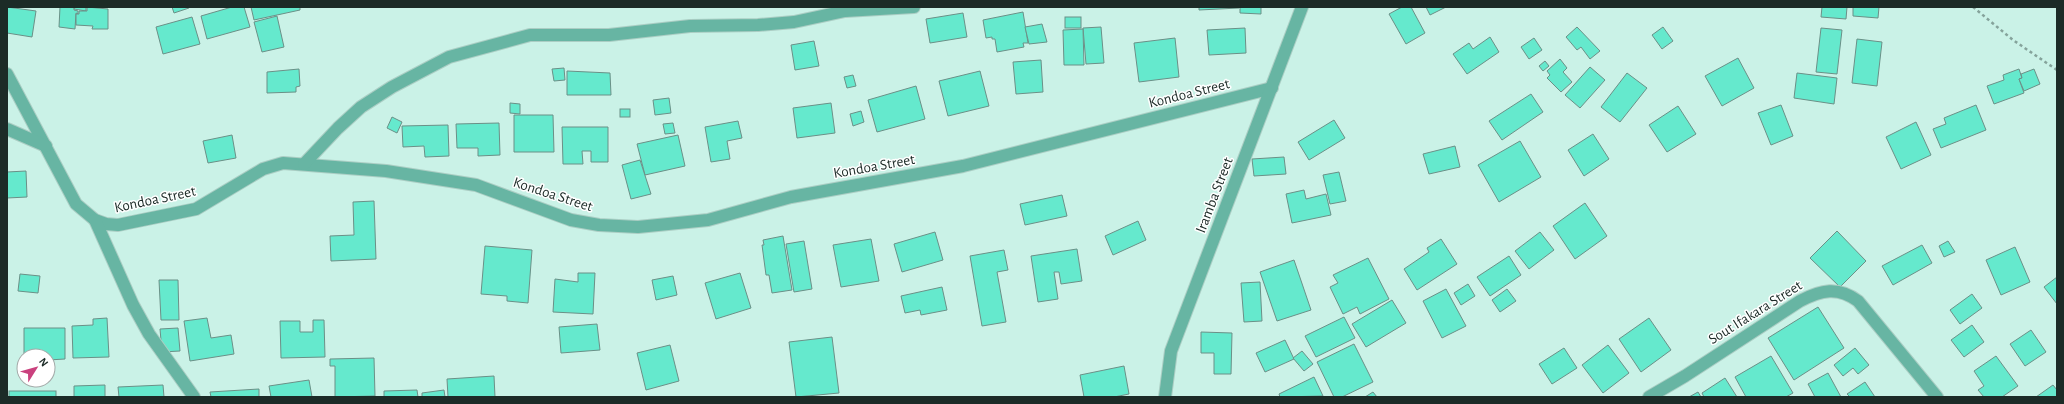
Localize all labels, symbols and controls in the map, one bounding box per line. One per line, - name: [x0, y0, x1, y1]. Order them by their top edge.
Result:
- street label: Kondoa Street: [1147, 76, 1231, 111]
- street label: Kondoa Street: [832, 152, 916, 181]
- street label: Iramba Street: [1193, 155, 1236, 235]
- street label: Kondoa Street: [511, 175, 595, 214]
- street label: Kondoa Street: [113, 184, 197, 215]
- street label: Sout Ifakara Street: [1706, 278, 1805, 347]
- north arrow: [16, 348, 56, 388]
- text: N: [37, 356, 50, 369]

